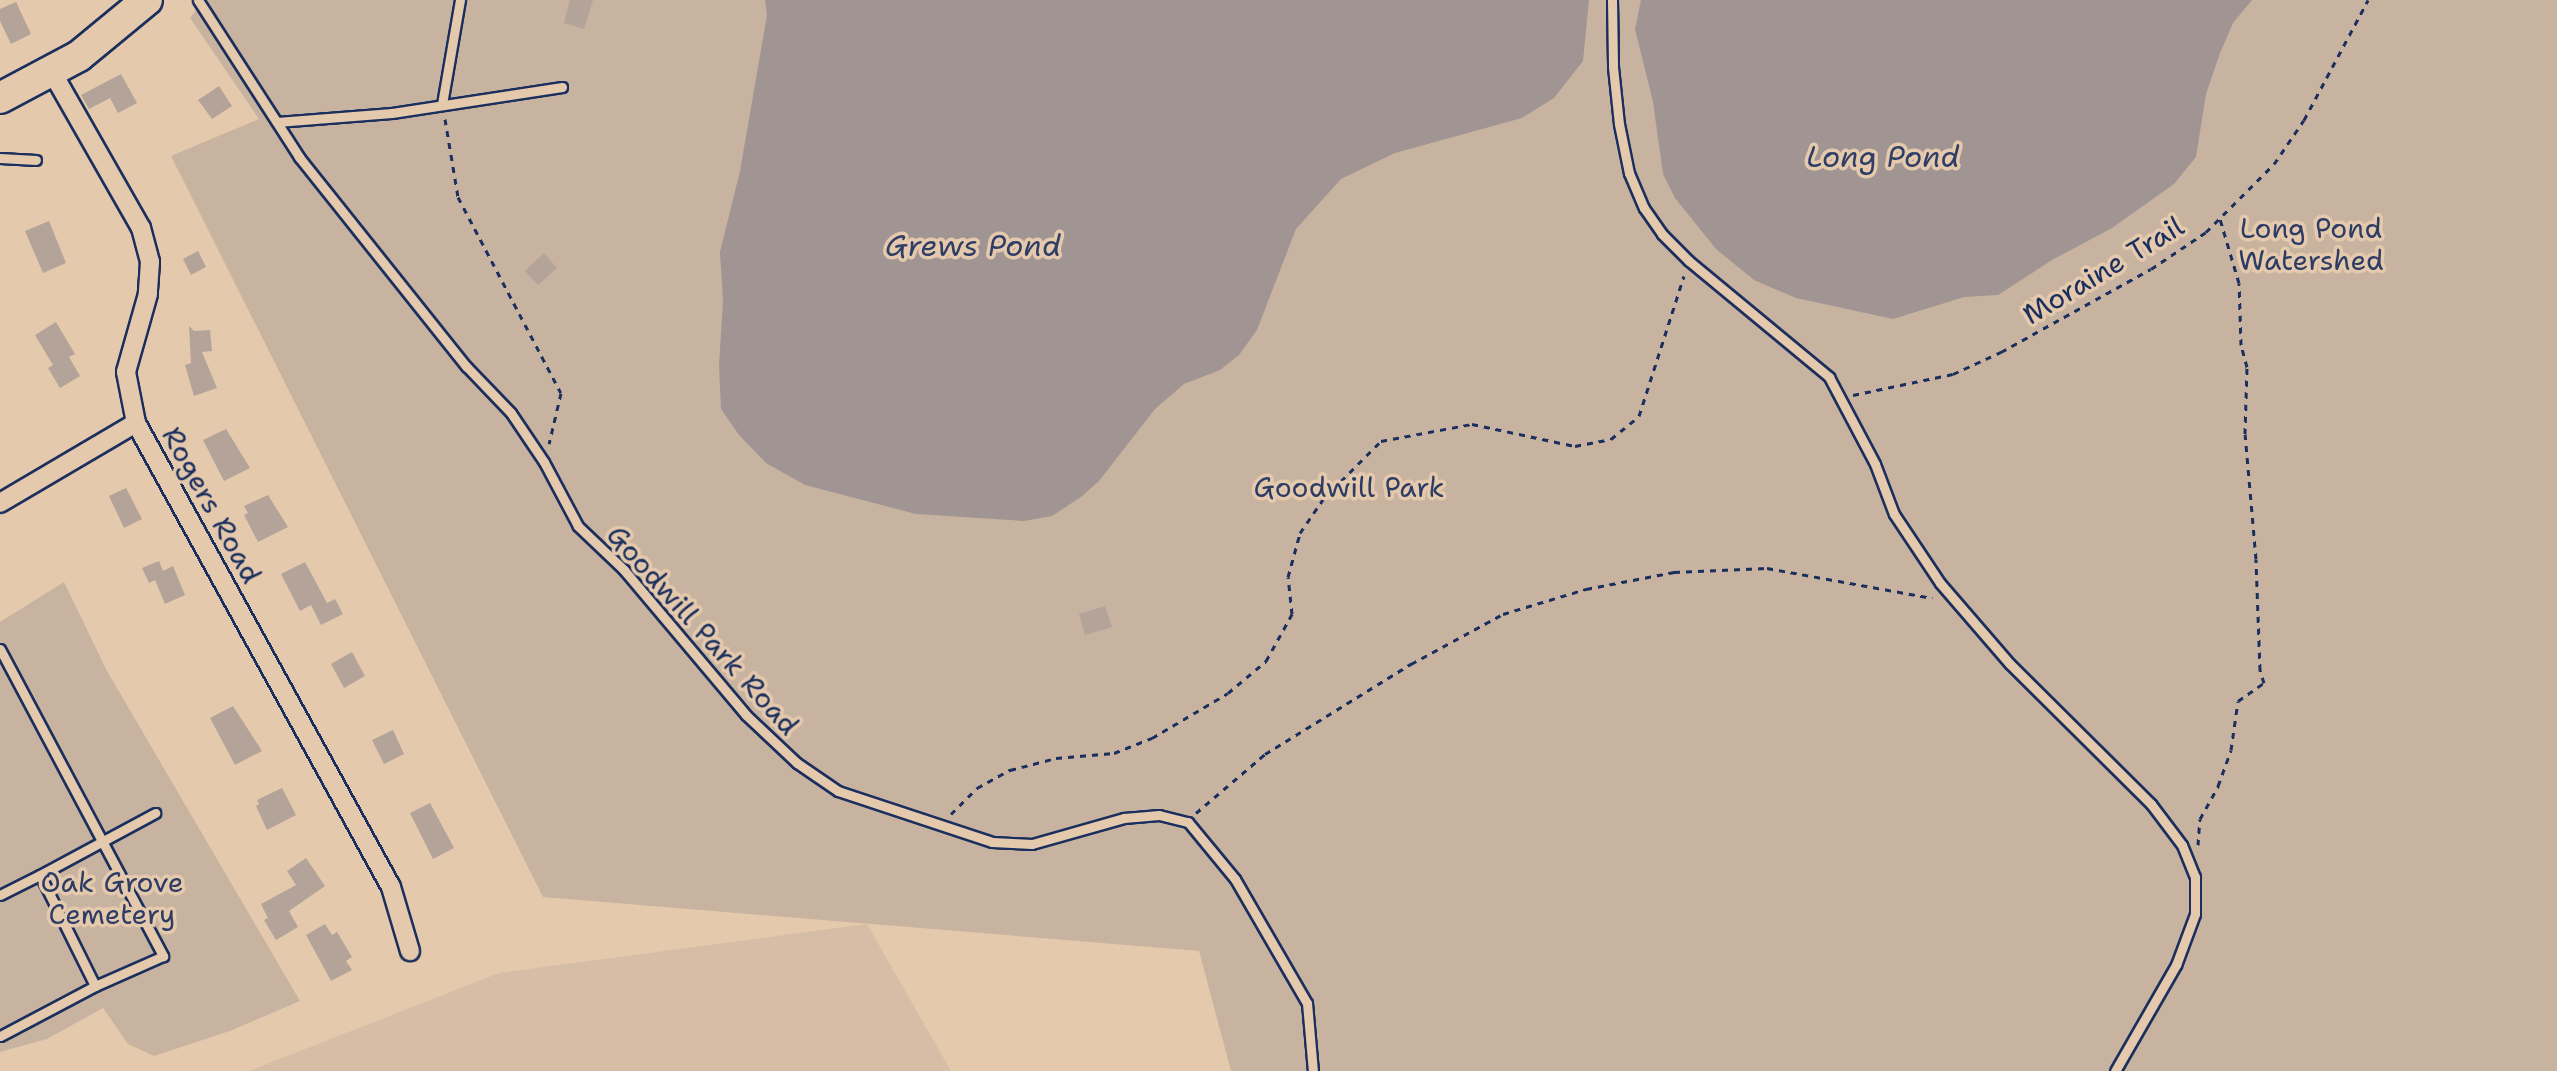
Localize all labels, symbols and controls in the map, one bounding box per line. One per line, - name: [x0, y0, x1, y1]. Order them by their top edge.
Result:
- water label: Long Pond: [1806, 139, 1960, 175]
- street label: Moraine Trail: [2016, 209, 2190, 331]
- park label: Long Pond Watershed: [2238, 211, 2384, 277]
- water label: Grews Pond: [885, 228, 1061, 264]
- street label: Rogers Road: [155, 421, 269, 589]
- park label: Goodwill Park: [1254, 470, 1444, 504]
- street label: Goodwill Park Road: [600, 518, 806, 742]
- park label: Oak Grove Cemetery: [40, 865, 184, 931]

